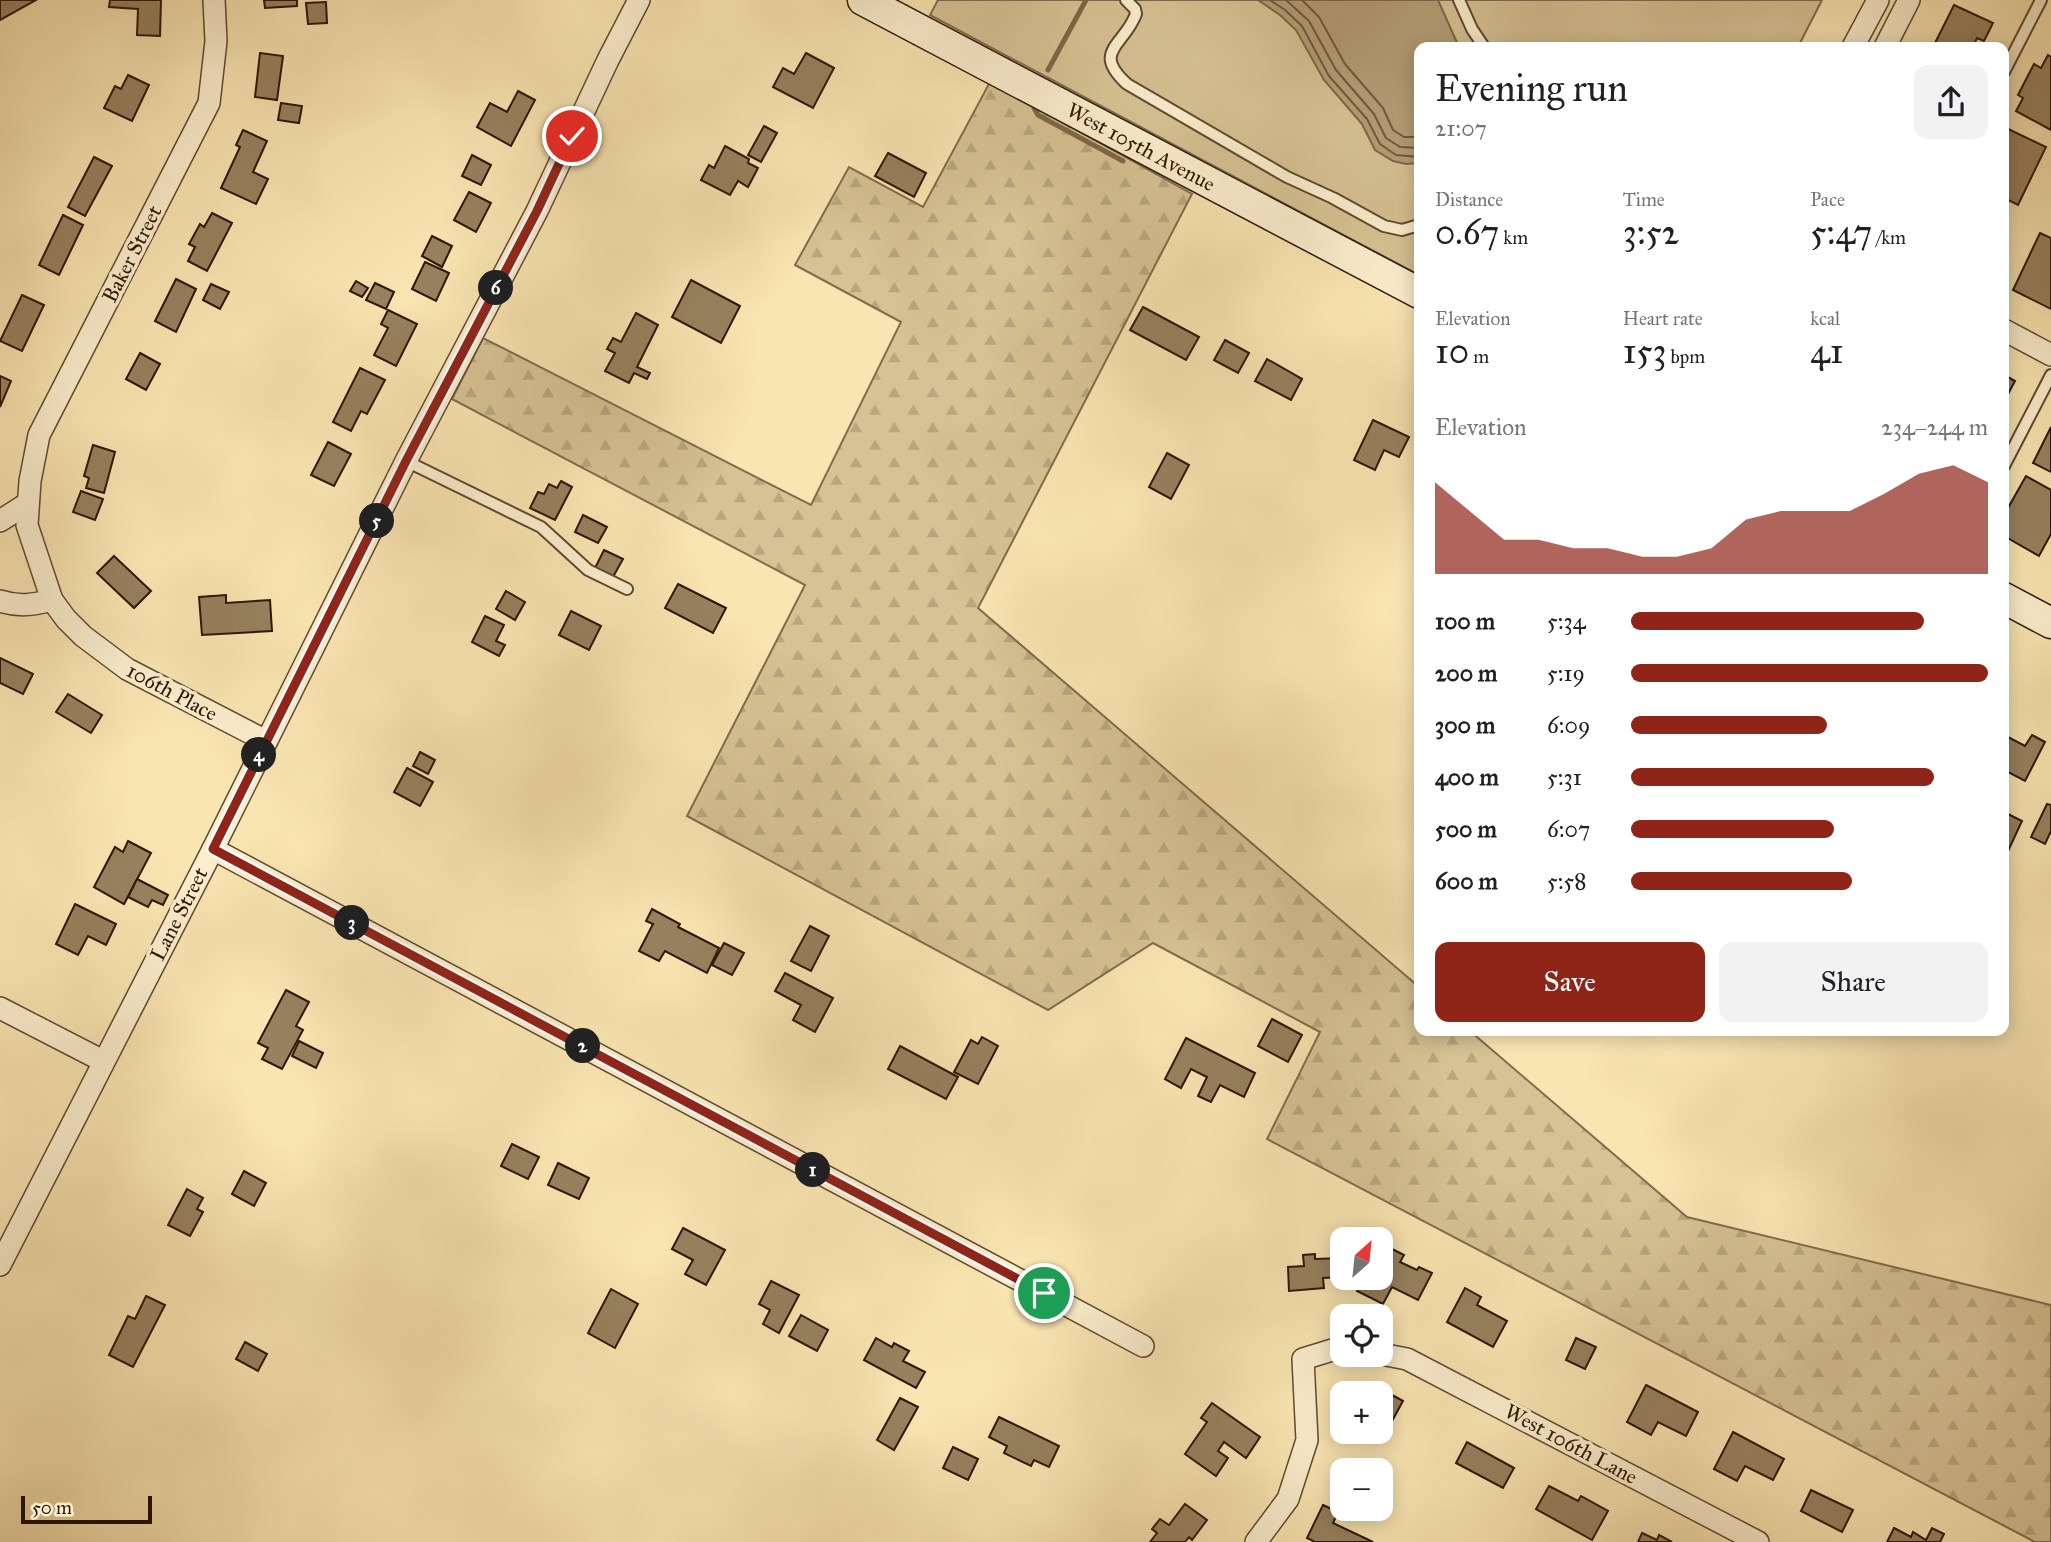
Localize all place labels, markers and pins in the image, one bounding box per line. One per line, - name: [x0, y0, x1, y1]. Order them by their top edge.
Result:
- pin: [542, 106, 602, 166]
- pin: 6: [478, 270, 514, 306]
- pin: 5: [360, 504, 394, 538]
- pin: 4: [242, 738, 276, 772]
- pin: 3: [334, 906, 370, 940]
- pin: 2: [566, 1028, 600, 1064]
- pin: 1: [796, 1152, 830, 1188]
- pin: [1014, 1263, 1074, 1323]

